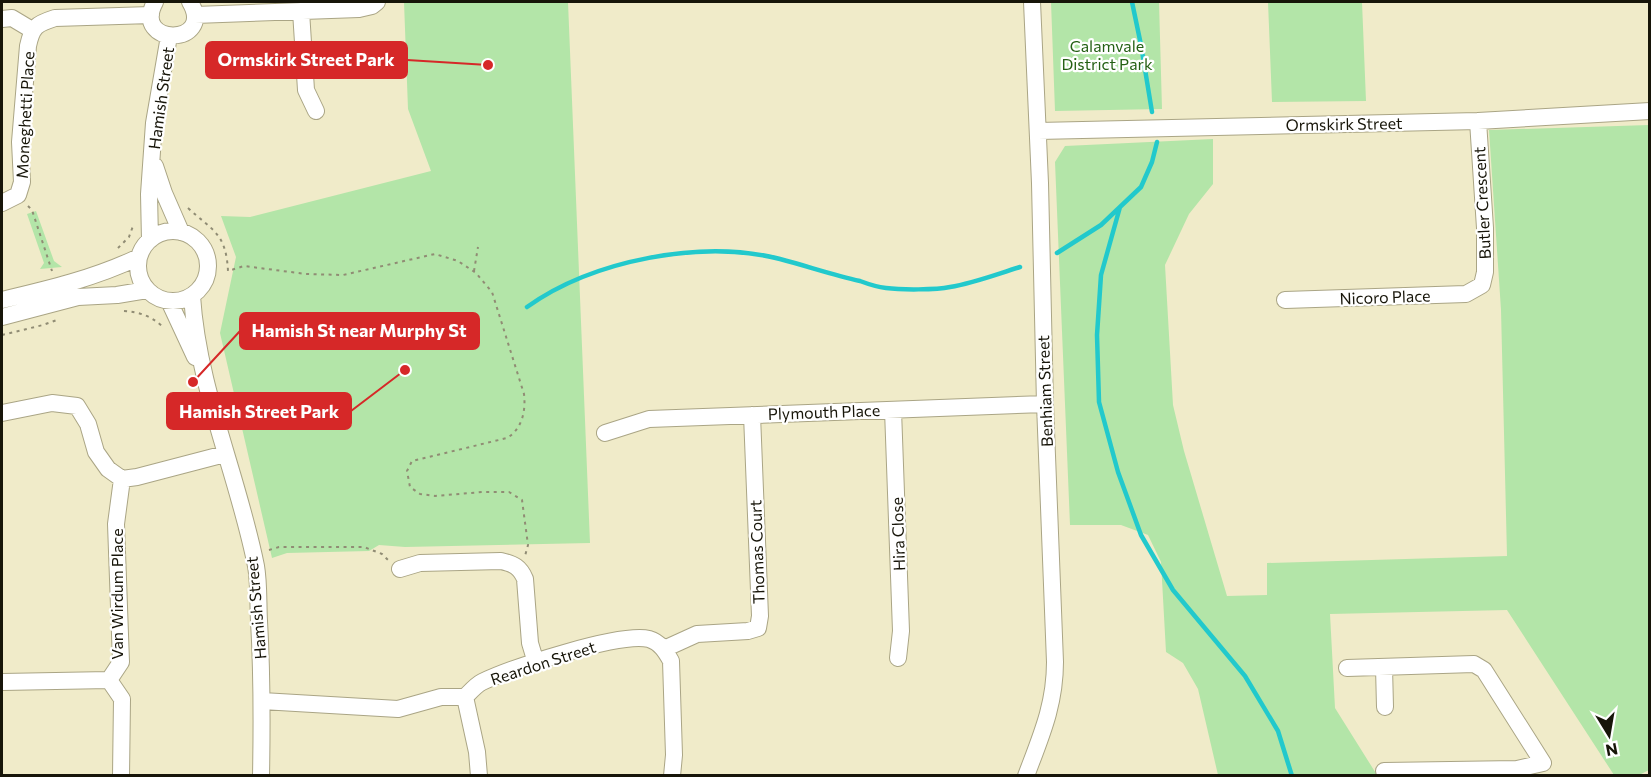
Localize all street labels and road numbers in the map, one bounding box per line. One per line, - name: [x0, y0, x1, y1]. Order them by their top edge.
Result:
- street label: Hamish Street: [144, 45, 177, 150]
- street label: Moneghetti Place: [12, 51, 37, 179]
- street label: Ormskirk Street: [1285, 113, 1403, 134]
- street label: Butler Crescent: [1469, 146, 1494, 260]
- street label: Nicoro Place: [1339, 285, 1431, 308]
- street label: Benhiam Street: [1033, 334, 1056, 447]
- street label: Plymouth Place: [767, 400, 881, 423]
- street label: Hira Close: [887, 497, 908, 571]
- street label: Thomas Court: [745, 499, 768, 604]
- street label: Van Wirdum Place: [107, 528, 126, 660]
- street label: Hamish Street: [242, 555, 269, 660]
- street label: Reardon Street: [488, 636, 598, 688]

